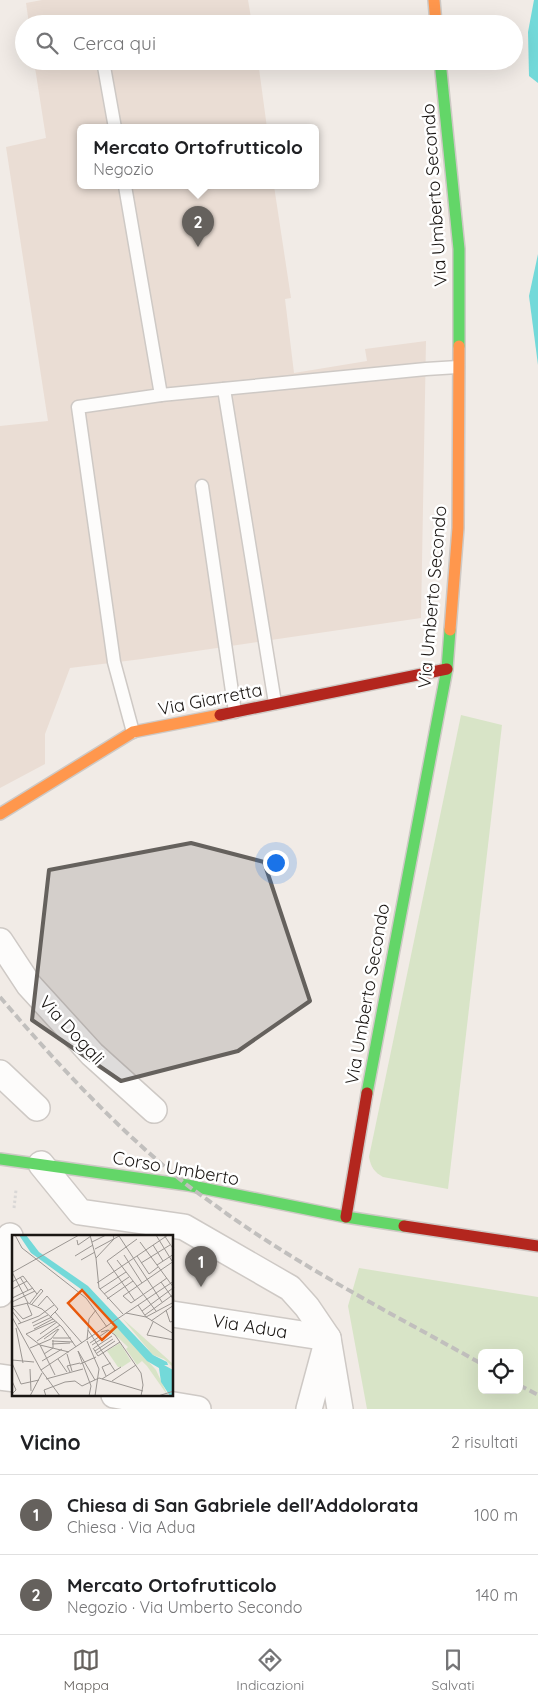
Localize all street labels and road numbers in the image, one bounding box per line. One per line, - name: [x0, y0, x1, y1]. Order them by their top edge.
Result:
- street label: Via Umberto Secondo: [416, 103, 452, 287]
- street label: Via Umberto Secondo: [413, 505, 451, 689]
- street label: Via Giarretta: [156, 678, 264, 720]
- street label: Via Umberto Secondo: [340, 902, 394, 1086]
- street label: Via Dogali: [34, 991, 110, 1069]
- street label: Corso Umberto: [111, 1146, 241, 1190]
- street label: Via Adua: [211, 1309, 289, 1343]

